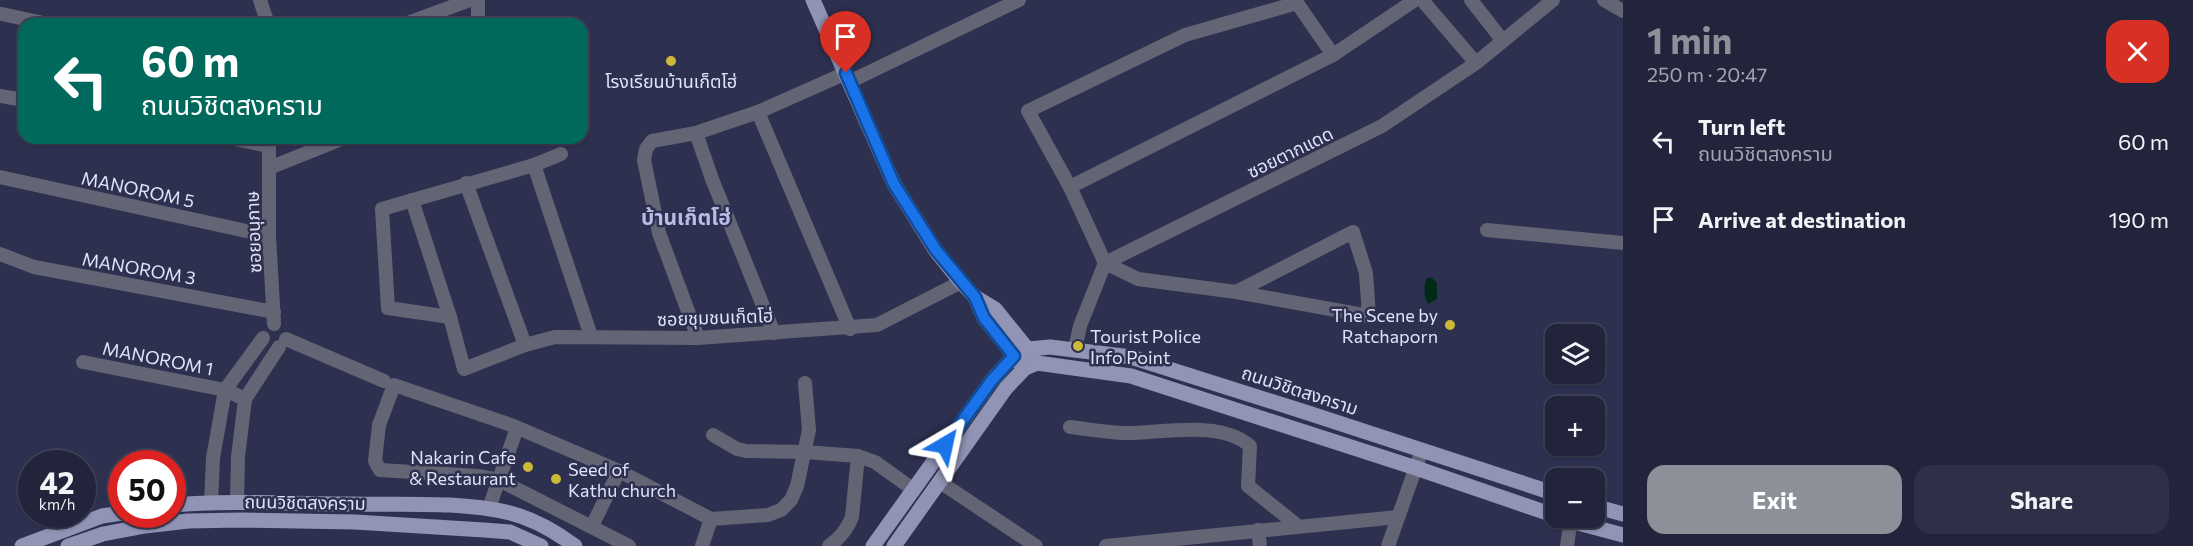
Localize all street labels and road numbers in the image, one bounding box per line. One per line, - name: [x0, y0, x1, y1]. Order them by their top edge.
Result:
- street label: ซอยตากแดด: [1243, 122, 1337, 182]
- street label: MANOROM 5: [79, 166, 197, 212]
- street label: ซอยอนุภาษ: [241, 191, 266, 273]
- street label: MANOROM 3: [80, 247, 198, 289]
- street label: ซอยชุมชนเก็ตโฮ่: [657, 304, 773, 331]
- street label: MANOROM 1: [101, 336, 215, 380]
- street label: ถนนวิชิตสงคราม: [1239, 361, 1361, 419]
- street label: ถนนวิชิตสงคราม: [244, 490, 366, 514]

